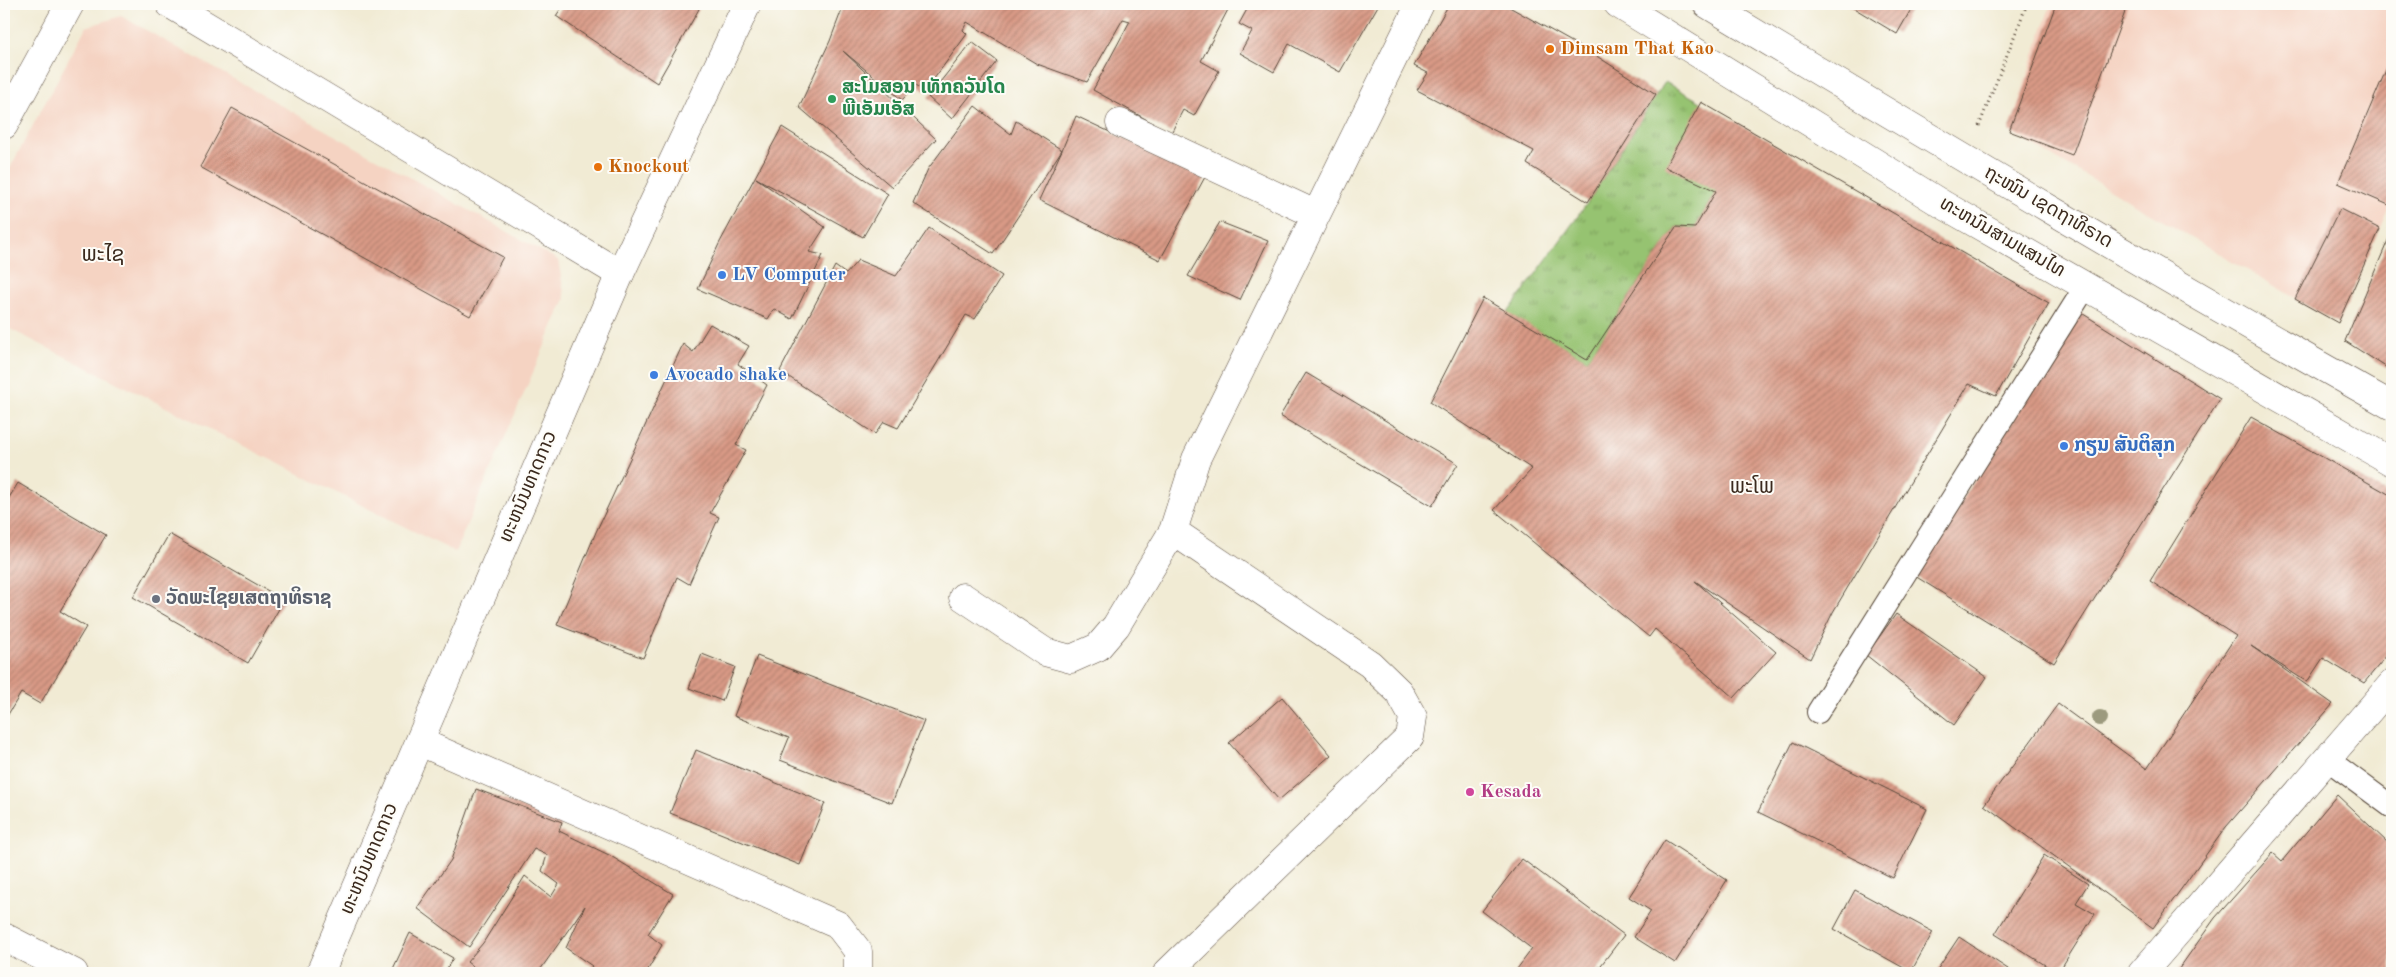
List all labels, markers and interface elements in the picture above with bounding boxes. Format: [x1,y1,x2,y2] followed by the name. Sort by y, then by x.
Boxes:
[1560,40,1714,59] place label: Dimsam That Kao
[1544,43,1556,55] marker: Dimsam That Kao
[842,76,1005,120] place label: ສະໂມສອນ ເທັກຄວັນໂດ ພີເອັມເອັສ
[826,93,838,105] marker: ສະໂມສອນ ເທັກຄວັນໂດ ພີເອັມເອັສ
[608,158,689,177] place label: Knockout
[1980,160,2118,252] street label: ຖະໜົນ ເຊດຖາທິຣາດ
[592,161,604,173] marker: Knockout
[1936,192,2069,282] street label: ທະຫນົນສາມແສນໄທ
[82,243,124,266] district label: ພະໄຊ
[732,266,846,285] place label: LV Computer
[716,269,728,281] marker: LV Computer
[664,366,787,385] place label: Avocado shake
[648,369,660,381] marker: Avocado shake
[495,428,561,545] street label: ທະຫນົນທາດກາວ
[2074,433,2175,457] place label: ກຽນ ສັນຕິສຸກ
[2058,440,2070,452] marker: ກຽນ ສັນຕິສຸກ
[1730,475,1774,498] district label: ພະໂພ
[166,586,332,609] place label: ວັດພະໄຊຍເສຕຖາທິຣາຊ
[150,593,162,605] marker: ວັດພະໄຊຍເສຕຖາທິຣາຊ
[1480,783,1542,802] place label: Kesada
[1464,786,1476,798] marker: Kesada
[336,800,402,917] street label: ທະຫນົນທາດກາວ

